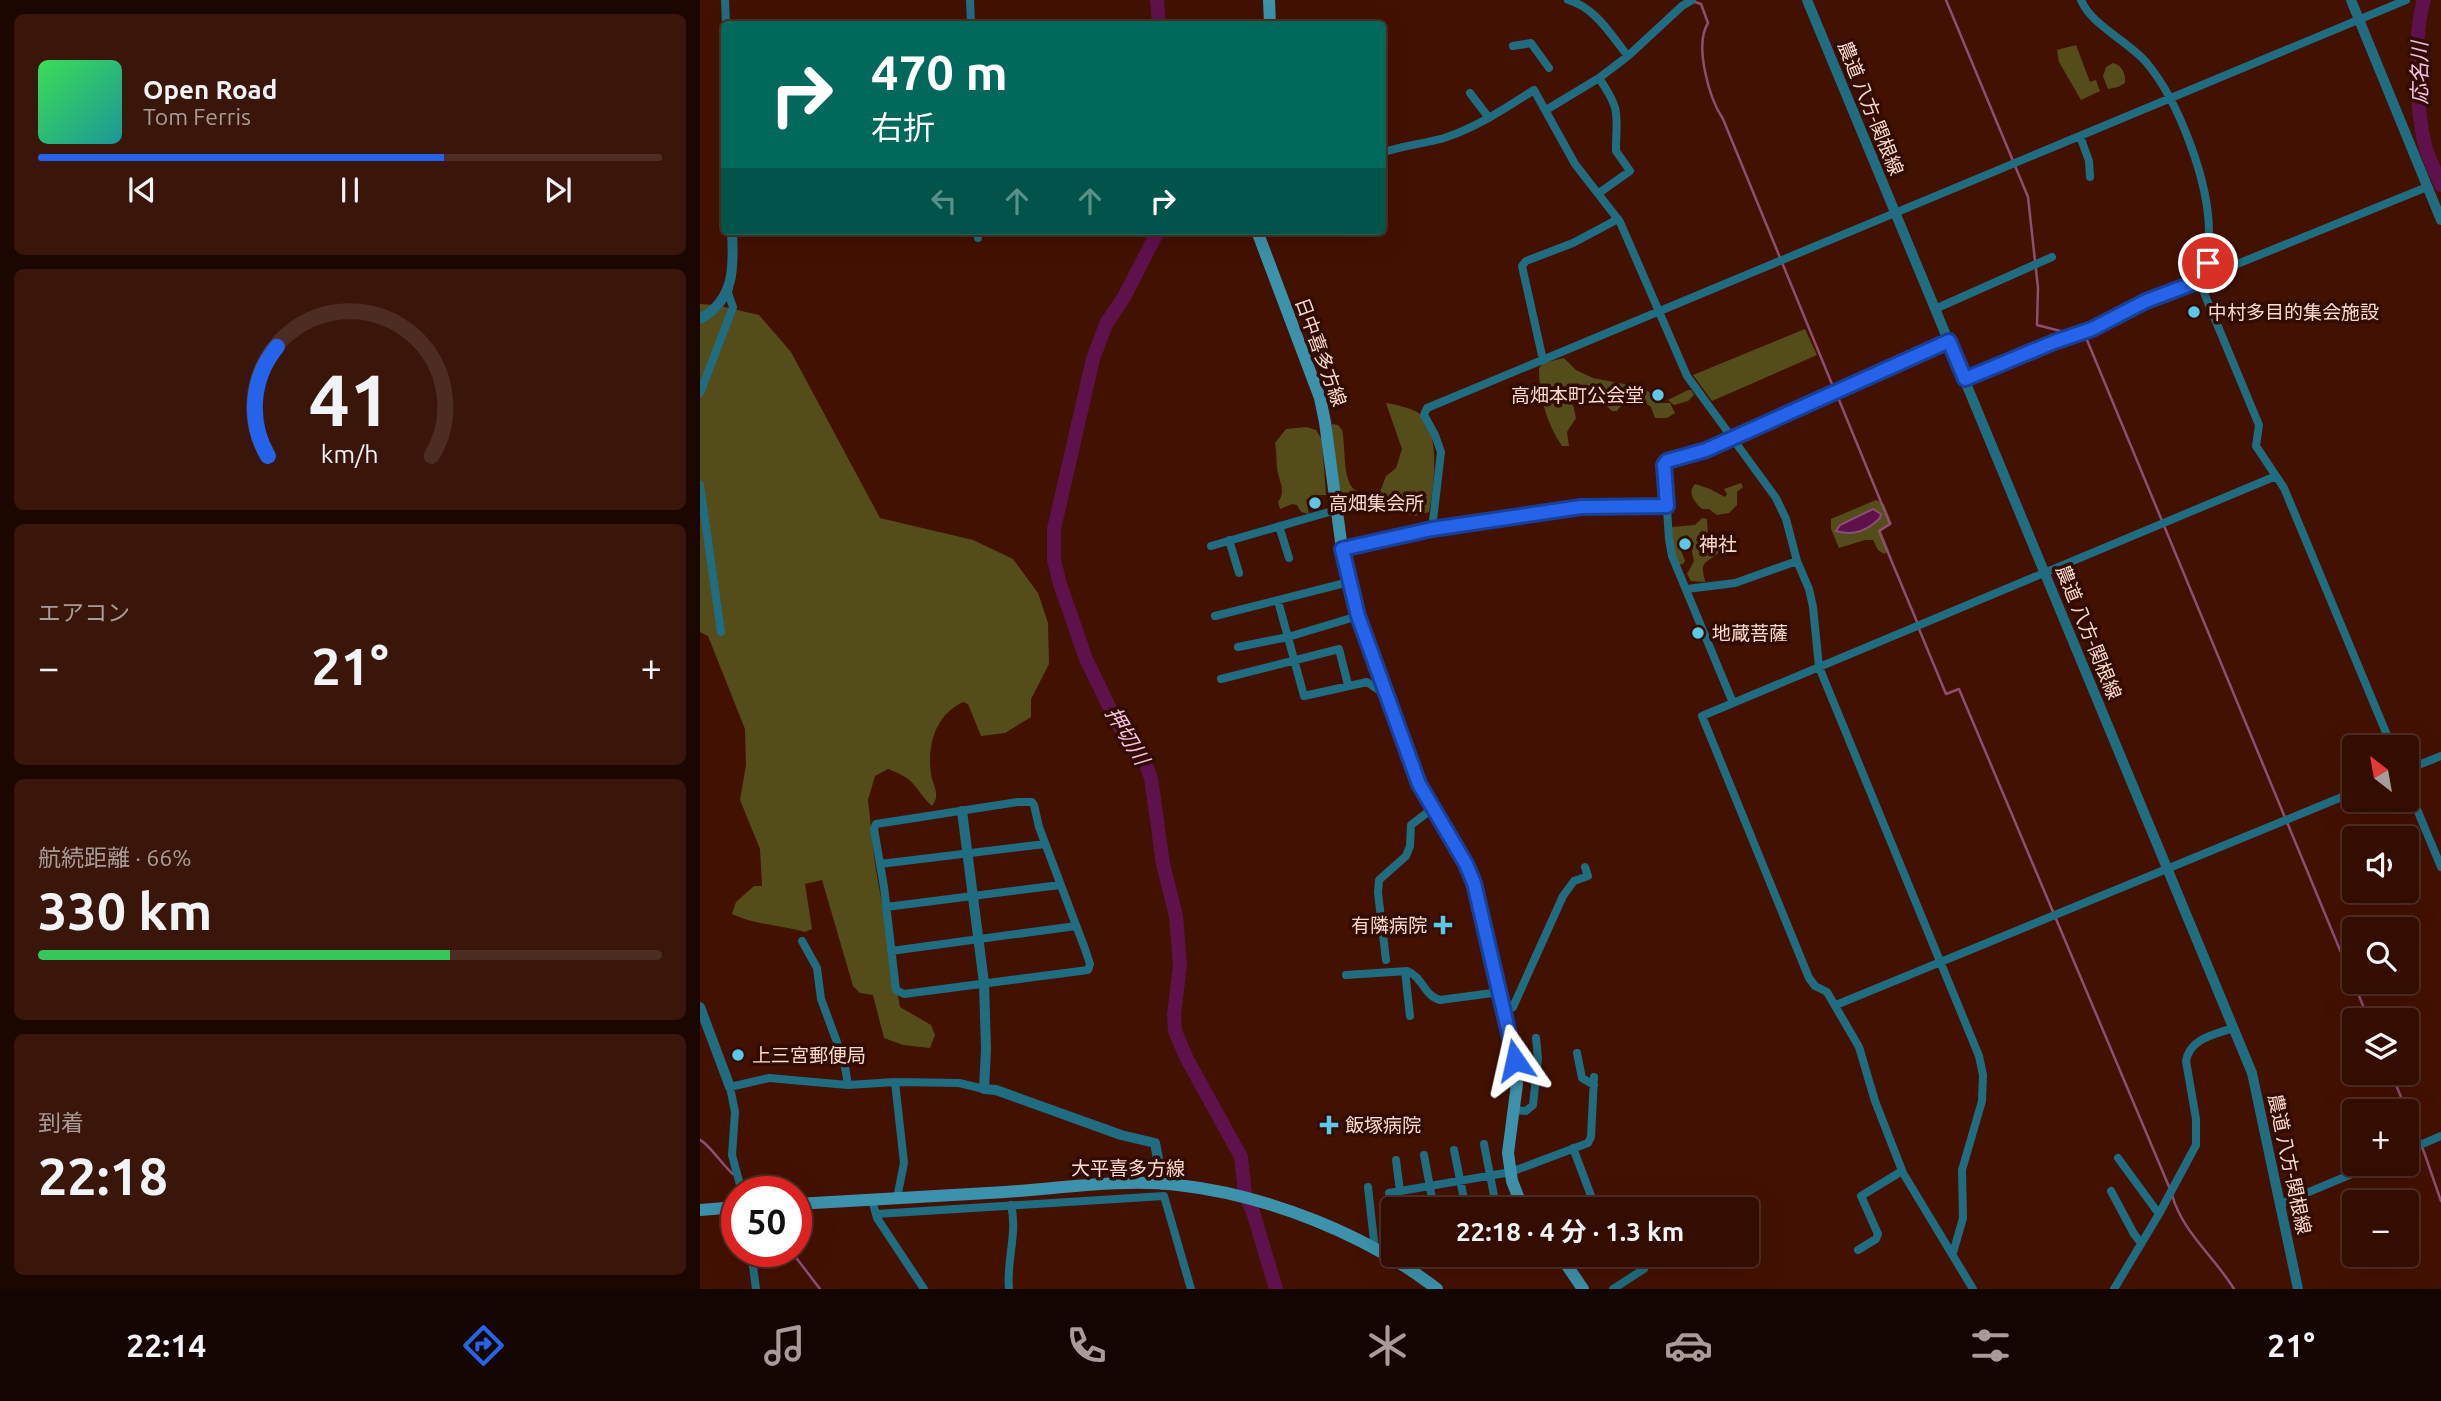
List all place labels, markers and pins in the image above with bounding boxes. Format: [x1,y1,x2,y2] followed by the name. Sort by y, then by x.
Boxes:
[2178,233,2238,293] pin
[2208,301,2379,323] place label: 中村多目的集会施設
[2186,304,2202,320] marker: 中村多目的集会施設
[1511,384,1644,406] place label: 高畑本町公会堂
[1650,387,1666,403] marker: 高畑本町公会堂
[1329,492,1424,514] place label: 高畑集会所
[1307,495,1323,511] marker: 高畑集会所
[1699,533,1737,555] place label: 神社
[1677,536,1693,552] marker: 神社
[1712,622,1788,644] place label: 地蔵菩薩
[1690,625,1706,641] marker: 地蔵菩薩
[1351,914,1427,936] place label: 有隣病院
[1433,915,1453,935] marker: 有隣病院
[752,1044,866,1066] place label: 上三宮郵便局
[730,1047,746,1063] marker: 上三宮郵便局
[1345,1114,1421,1136] place label: 飯塚病院
[1319,1115,1339,1135] marker: 飯塚病院

